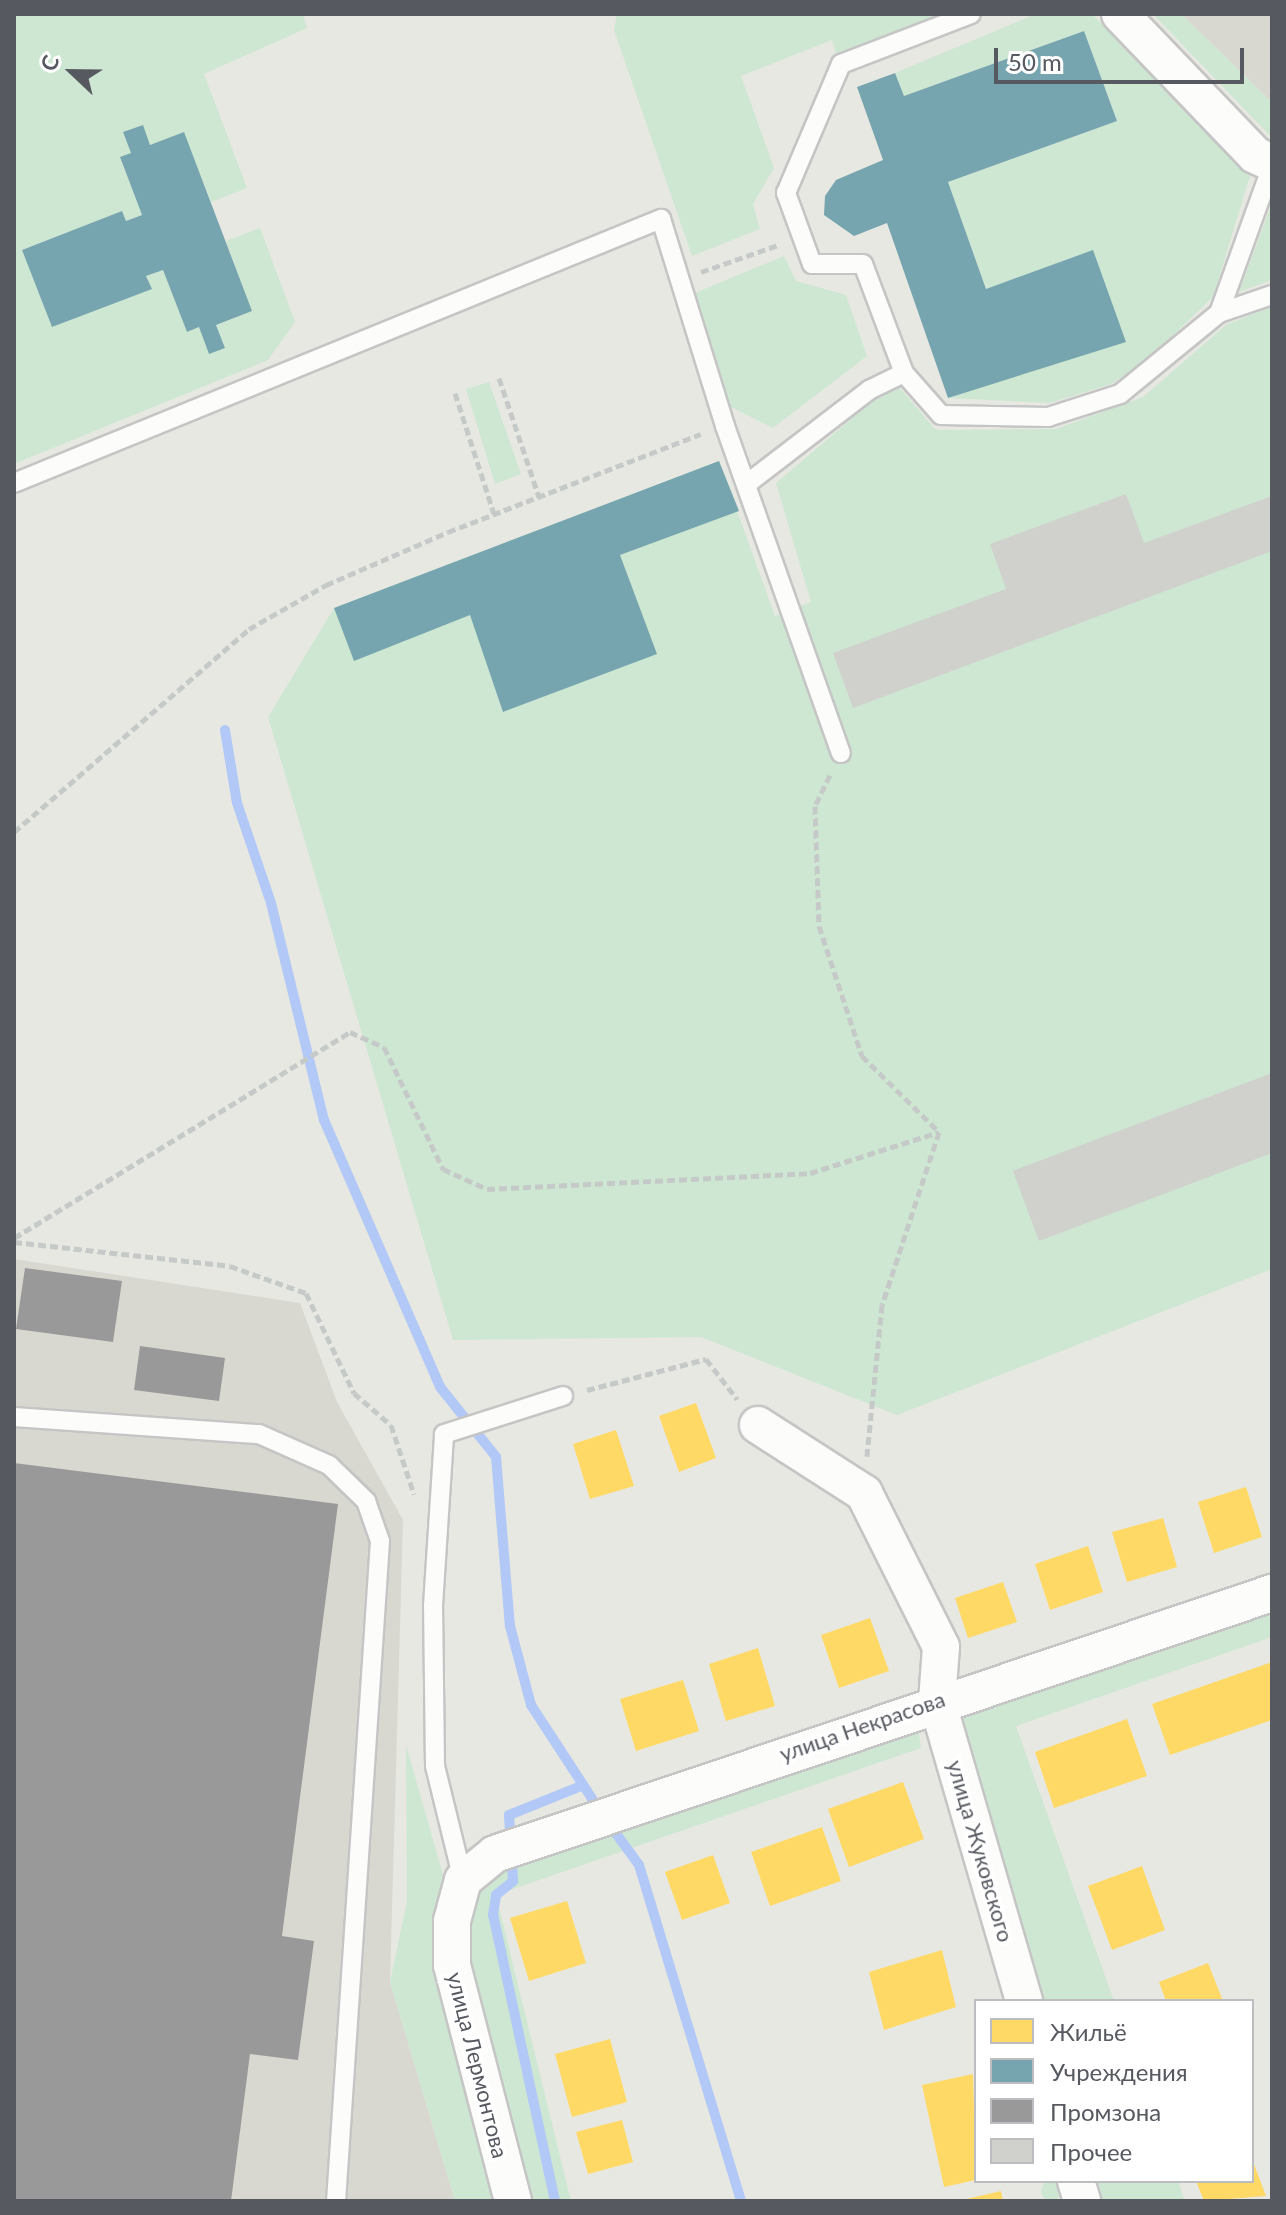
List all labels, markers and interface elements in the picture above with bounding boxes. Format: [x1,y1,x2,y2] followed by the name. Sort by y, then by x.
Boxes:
[32,32,112,112] north arrow
[998,32,1248,82] scale bar
[1008,47,1062,76] text: 50 m
[34,51,65,75] text: С
[776,1685,948,1767] street label: улица Некрасова
[942,1757,1020,1945] street label: улица Жуковского
[442,1969,514,2161] street label: улица Лермонтова
[974,1999,1254,2183] legend
[1050,2017,1127,2046] text: Жильё
[1050,2057,1188,2086] text: Учреждения
[1050,2097,1161,2126] text: Промзона
[1050,2137,1132,2166] text: Прочее

